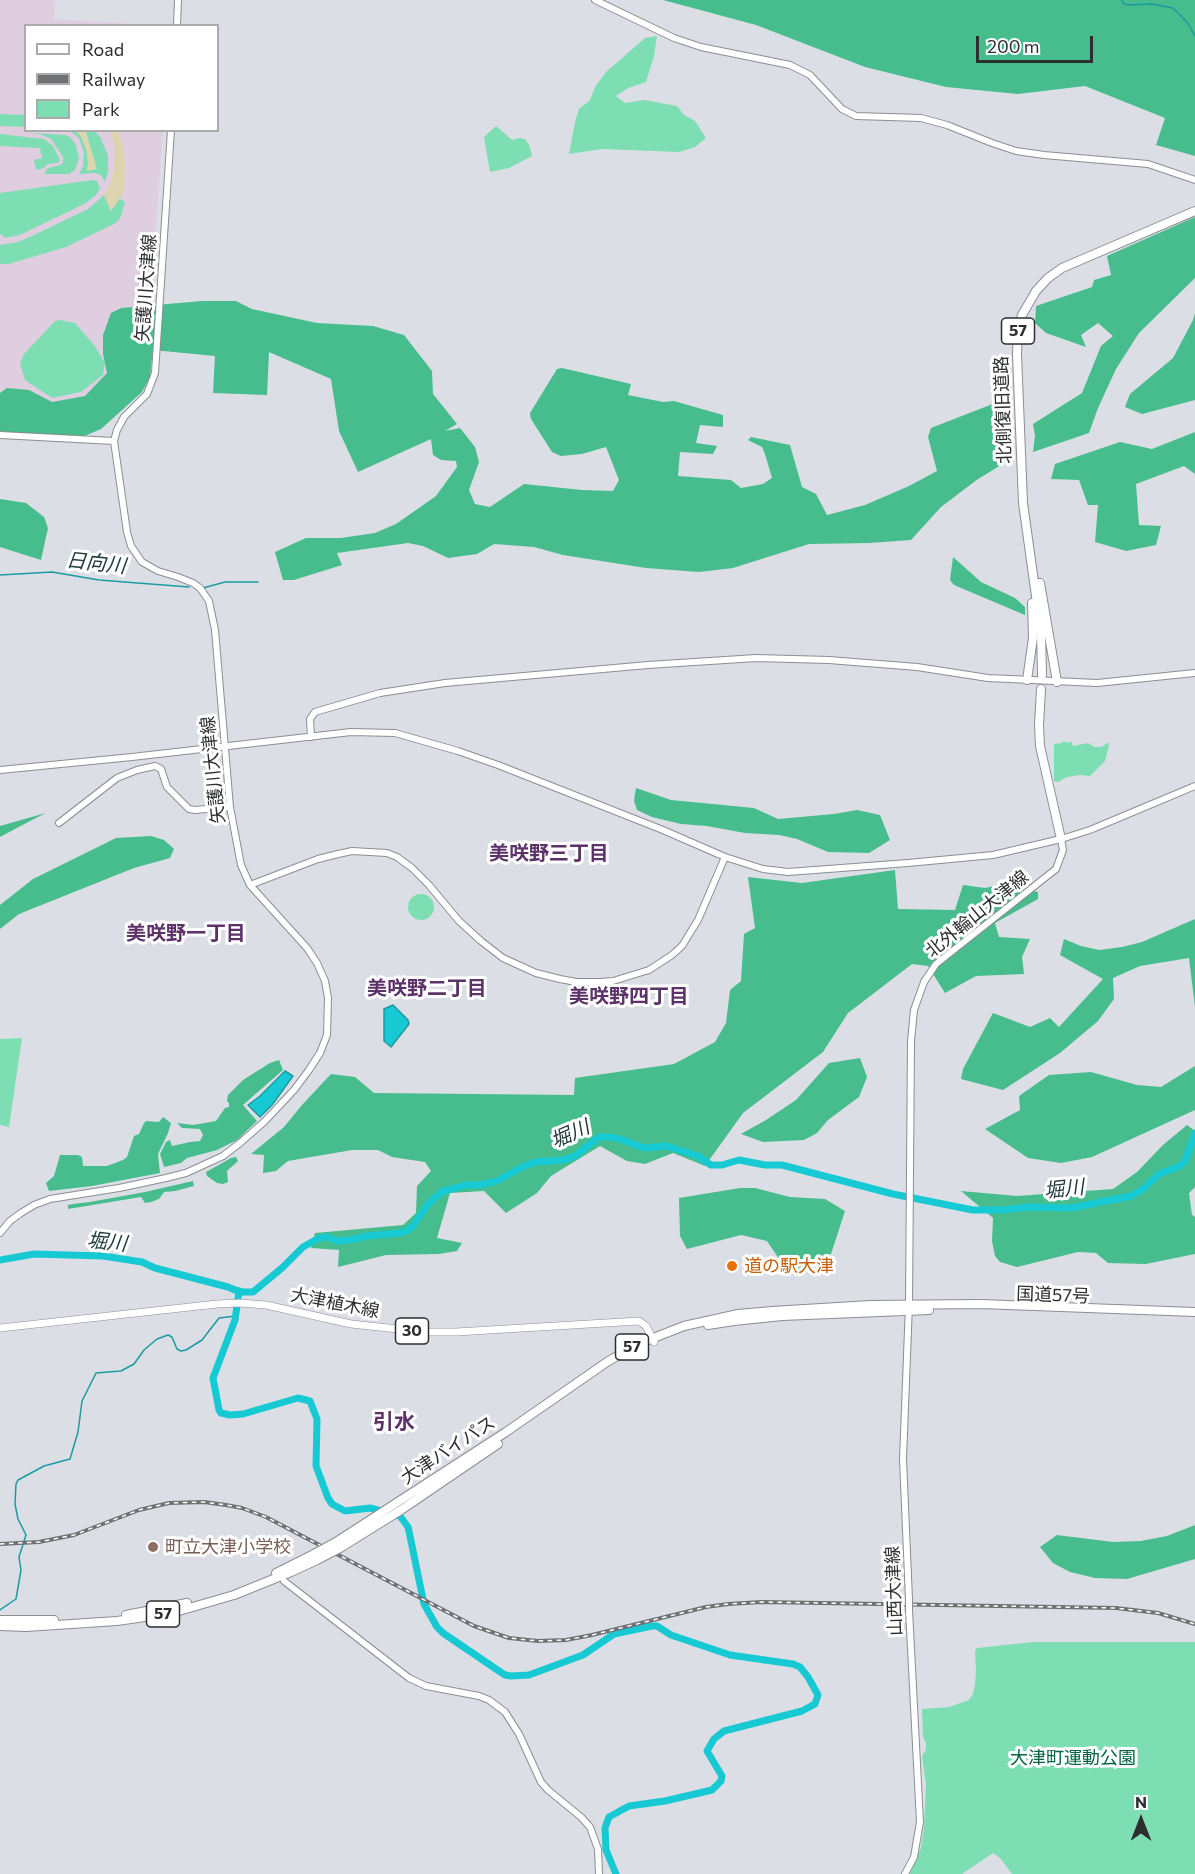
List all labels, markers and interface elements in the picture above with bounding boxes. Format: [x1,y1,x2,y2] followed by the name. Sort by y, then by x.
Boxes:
[24,24,219,132] legend
[979,24,1096,62] scale bar
[987,35,1040,57] text: 200 m
[82,38,124,60] text: Road
[82,68,145,90] text: Railway
[82,98,120,120] text: Park
[131,233,161,343] street label: 矢護川大津線
[1002,318,1034,344] road number: 57
[990,356,1016,464] street label: 北側復旧道路
[65,548,127,578] water label: 日向川
[197,715,229,825] street label: 矢護川大津線
[489,841,609,865] district label: 美咲野三丁目
[921,866,1033,962] street label: 北外輪山大津線
[126,921,246,945] district label: 美咲野一丁目
[367,976,487,1000] district label: 美咲野二丁目
[569,984,689,1008] district label: 美咲野四丁目
[547,1115,593,1153] water label: 堀川
[1043,1175,1085,1203] water label: 堀川
[86,1228,128,1256] water label: 堀川
[744,1255,834,1277] place label: 道の駅大津
[725,1259,739,1273] marker: 道の駅大津
[1016,1283,1090,1307] street label: 国道57号
[289,1284,381,1322] street label: 大津植木線
[396,1318,428,1344] road number: 30
[616,1334,648,1360] road number: 57
[373,1409,415,1435] district label: 引水
[397,1412,499,1488] street label: 大津バイパス
[165,1536,291,1558] place label: 町立大津小学校
[146,1540,160,1554] marker: 町立大津小学校
[882,1546,906,1636] street label: 山西大津線
[146,1601,180,1627] road number: 57
[1010,1747,1136,1769] park label: 大津町運動公園
[1111,1790,1171,1850] north arrow
[1135,1792,1147,1811] text: N

